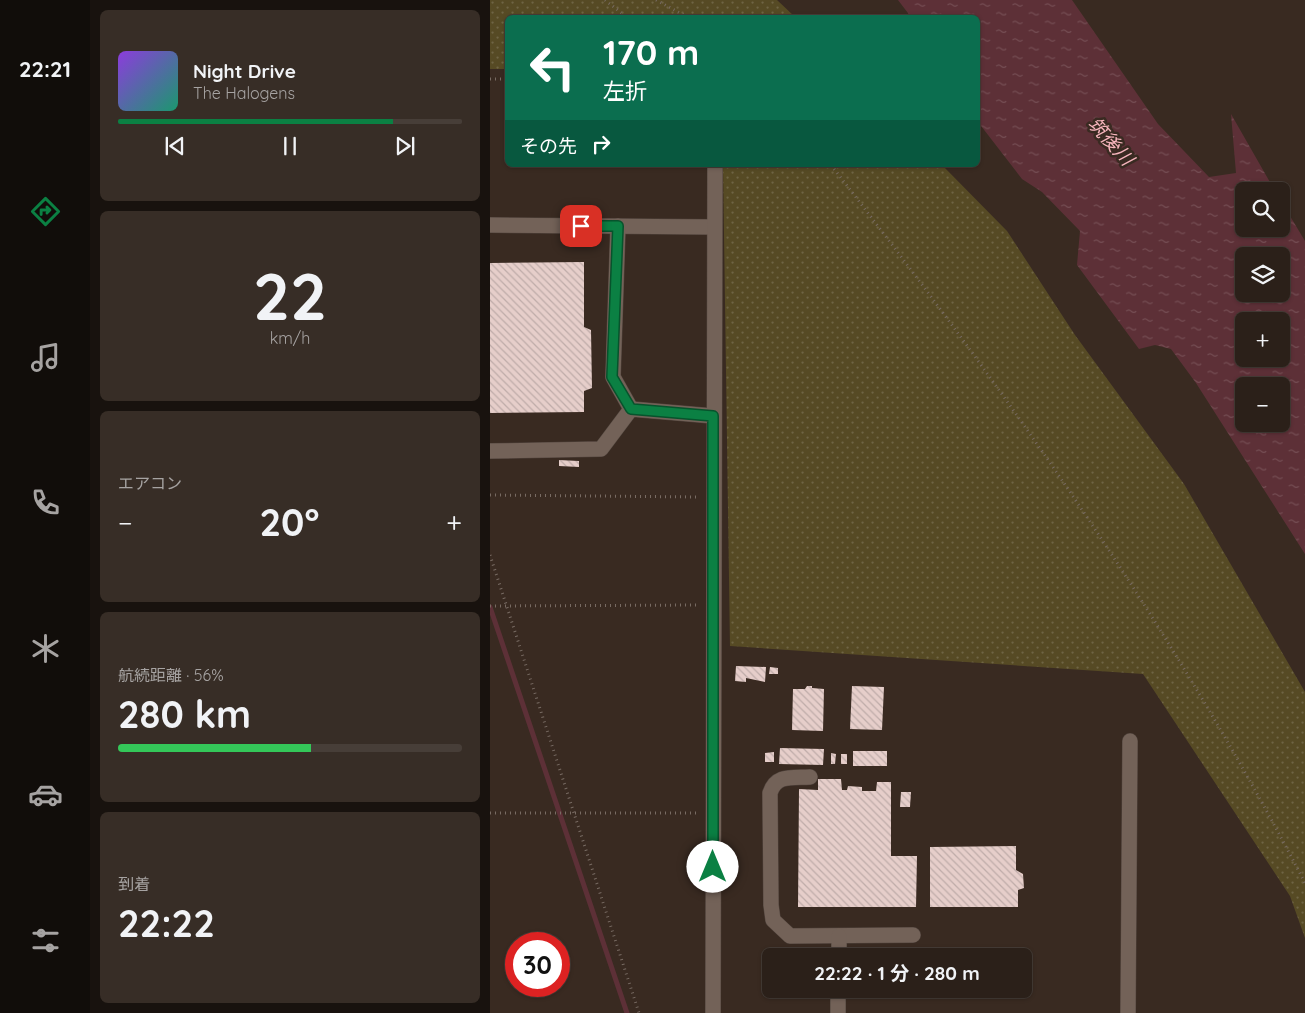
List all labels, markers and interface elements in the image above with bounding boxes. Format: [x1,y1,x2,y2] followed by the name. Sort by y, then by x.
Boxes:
[603,30,699,74] text: 170 m
[520,35,585,100] icon: left
[19,55,71,83] text: 22:21
[193,59,296,83] text: Night Drive
[603,77,647,105] text: 左折
[193,83,295,103] text: The Halogens
[1083,112,1140,172] water label: 筑後川
[587,130,615,158] icon: right
[161,132,189,160] icon: previous
[276,132,304,160] icon: pause
[391,132,419,160] icon: next
[520,134,577,158] text: その先
[1235,182,1290,432] map controls
[1235,182,1290,237] button: search
[28,194,63,229] icon: directions
[560,205,602,247] pin
[567,212,595,240] icon: arrive
[1235,247,1290,302] button: layers
[253,255,327,336] text: 22
[1235,312,1290,367] button: +
[270,328,310,348] text: km/h
[28,340,63,375] icon: music
[1235,377,1290,432] button: −
[118,473,182,493] text: エアコン
[28,485,63,520] icon: phone
[259,498,319,546] text: 20°
[118,505,133,540] text: −
[446,505,462,540] text: +
[28,631,63,666] icon: climate
[118,665,224,685] text: 航続距離 · 56%
[118,690,251,738] text: 280 km
[28,777,63,812] icon: car
[686,840,738,892] position arrow
[118,874,150,894] text: 到着
[118,899,215,947] text: 22:22
[28,923,63,958] icon: filters
[505,932,570,997] speed limit sign: 30
[814,961,980,985] text: 22:22 · 1 分 · 280 m

